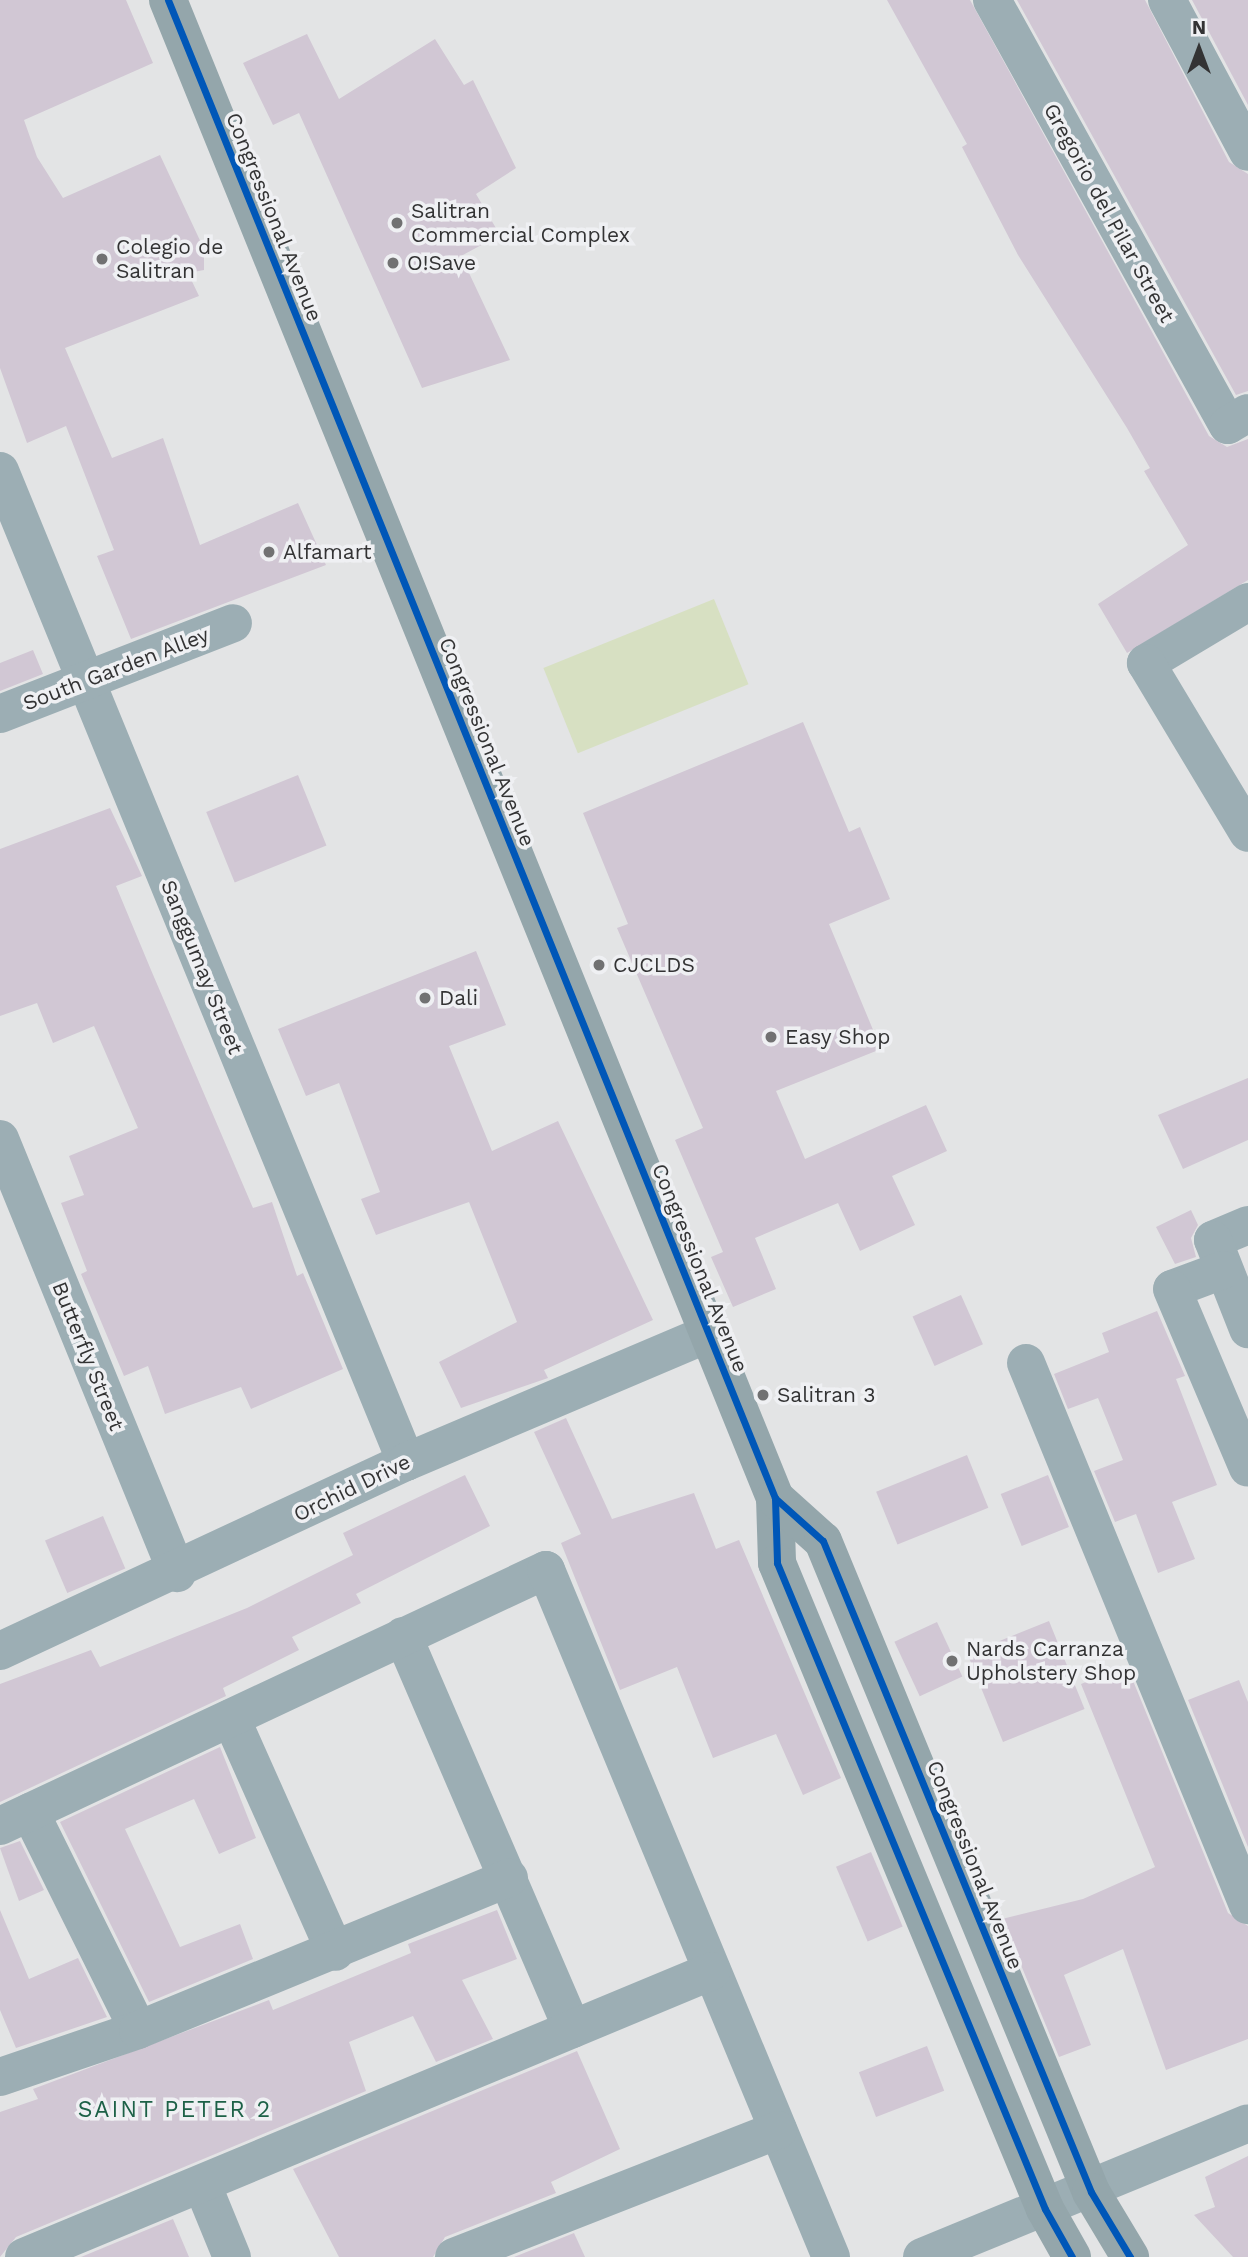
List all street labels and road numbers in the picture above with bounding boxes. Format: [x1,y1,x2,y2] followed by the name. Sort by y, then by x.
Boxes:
[1038,99,1180,327] street label: Gregorio del Pilar Street
[220,108,328,326] street label: Congressional Avenue
[19,622,213,716] street label: South Garden Alley
[433,633,541,851] street label: Congressional Avenue
[155,876,249,1058] street label: Sanggumay Street
[646,1159,754,1377] street label: Congressional Avenue
[47,1278,129,1434] street label: Butterfly Street
[290,1449,414,1527] street label: Orchid Drive
[921,1756,1029,1974] street label: Congressional Avenue

